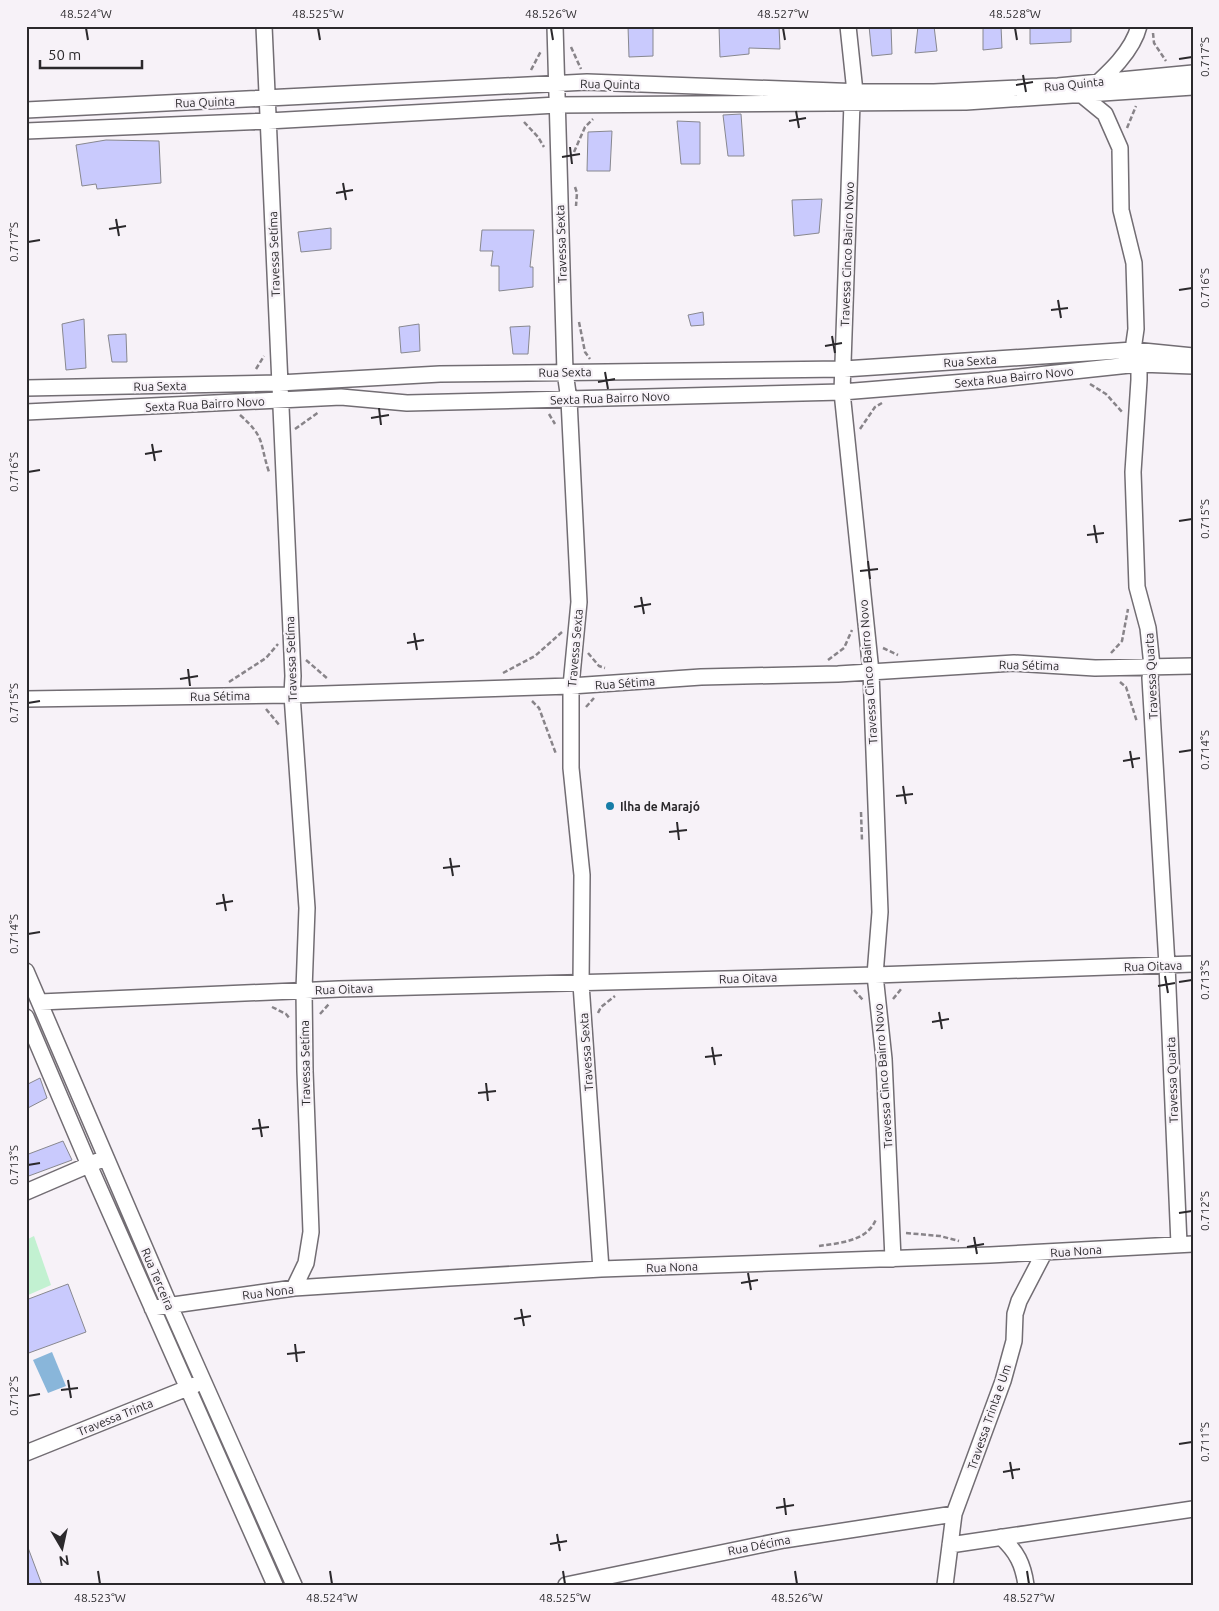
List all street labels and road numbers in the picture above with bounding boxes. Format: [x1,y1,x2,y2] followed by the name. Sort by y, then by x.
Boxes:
[1043,74,1105,94] street label: Rua Quinta
[580,77,640,91] street label: Rua Quinta
[175,94,235,110] street label: Rua Quinta
[838,181,856,327] street label: Travessa Cinco Bairro Novo
[553,205,569,283] street label: Travessa Sexta
[266,211,282,297] street label: Travessa Setíma
[943,353,997,369] street label: Rua Sexta
[954,364,1074,390] street label: Sexta Rua Bairro Novo
[538,365,592,379] street label: Rua Sexta
[133,379,187,393] street label: Rua Sexta
[550,389,670,407] street label: Sexta Rua Bairro Novo
[145,394,265,414] street label: Sexta Rua Bairro Novo
[856,599,880,745] street label: Travessa Cinco Bairro Novo
[565,608,585,688] street label: Travessa Sexta
[283,616,299,702] street label: Travessa Setíma
[1142,632,1160,720] street label: Travessa Quarta
[999,658,1059,672] street label: Rua Sétima
[594,674,656,692] street label: Rua Sétima
[190,689,250,703] street label: Rua Sétima
[1124,958,1182,974] street label: Rua Oitava
[719,970,777,986] street label: Rua Oitava
[315,981,373,997] street label: Rua Oitava
[871,1003,895,1149] street label: Travessa Cinco Bairro Novo
[577,1012,595,1092] street label: Travessa Sexta
[298,1020,312,1106] street label: Travessa Setíma
[1164,1037,1180,1123] street label: Travessa Quarta
[1050,1243,1102,1259] street label: Rua Nona
[139,1246,177,1312] street label: Rua Terceira
[646,1260,698,1274] street label: Rua Nona
[241,1282,295,1302] street label: Rua Nona
[965,1362,1013,1472] street label: Travessa Trinta e Um
[75,1396,155,1438] street label: Travessa Trinta
[727,1533,791,1557] street label: Rua Décima

